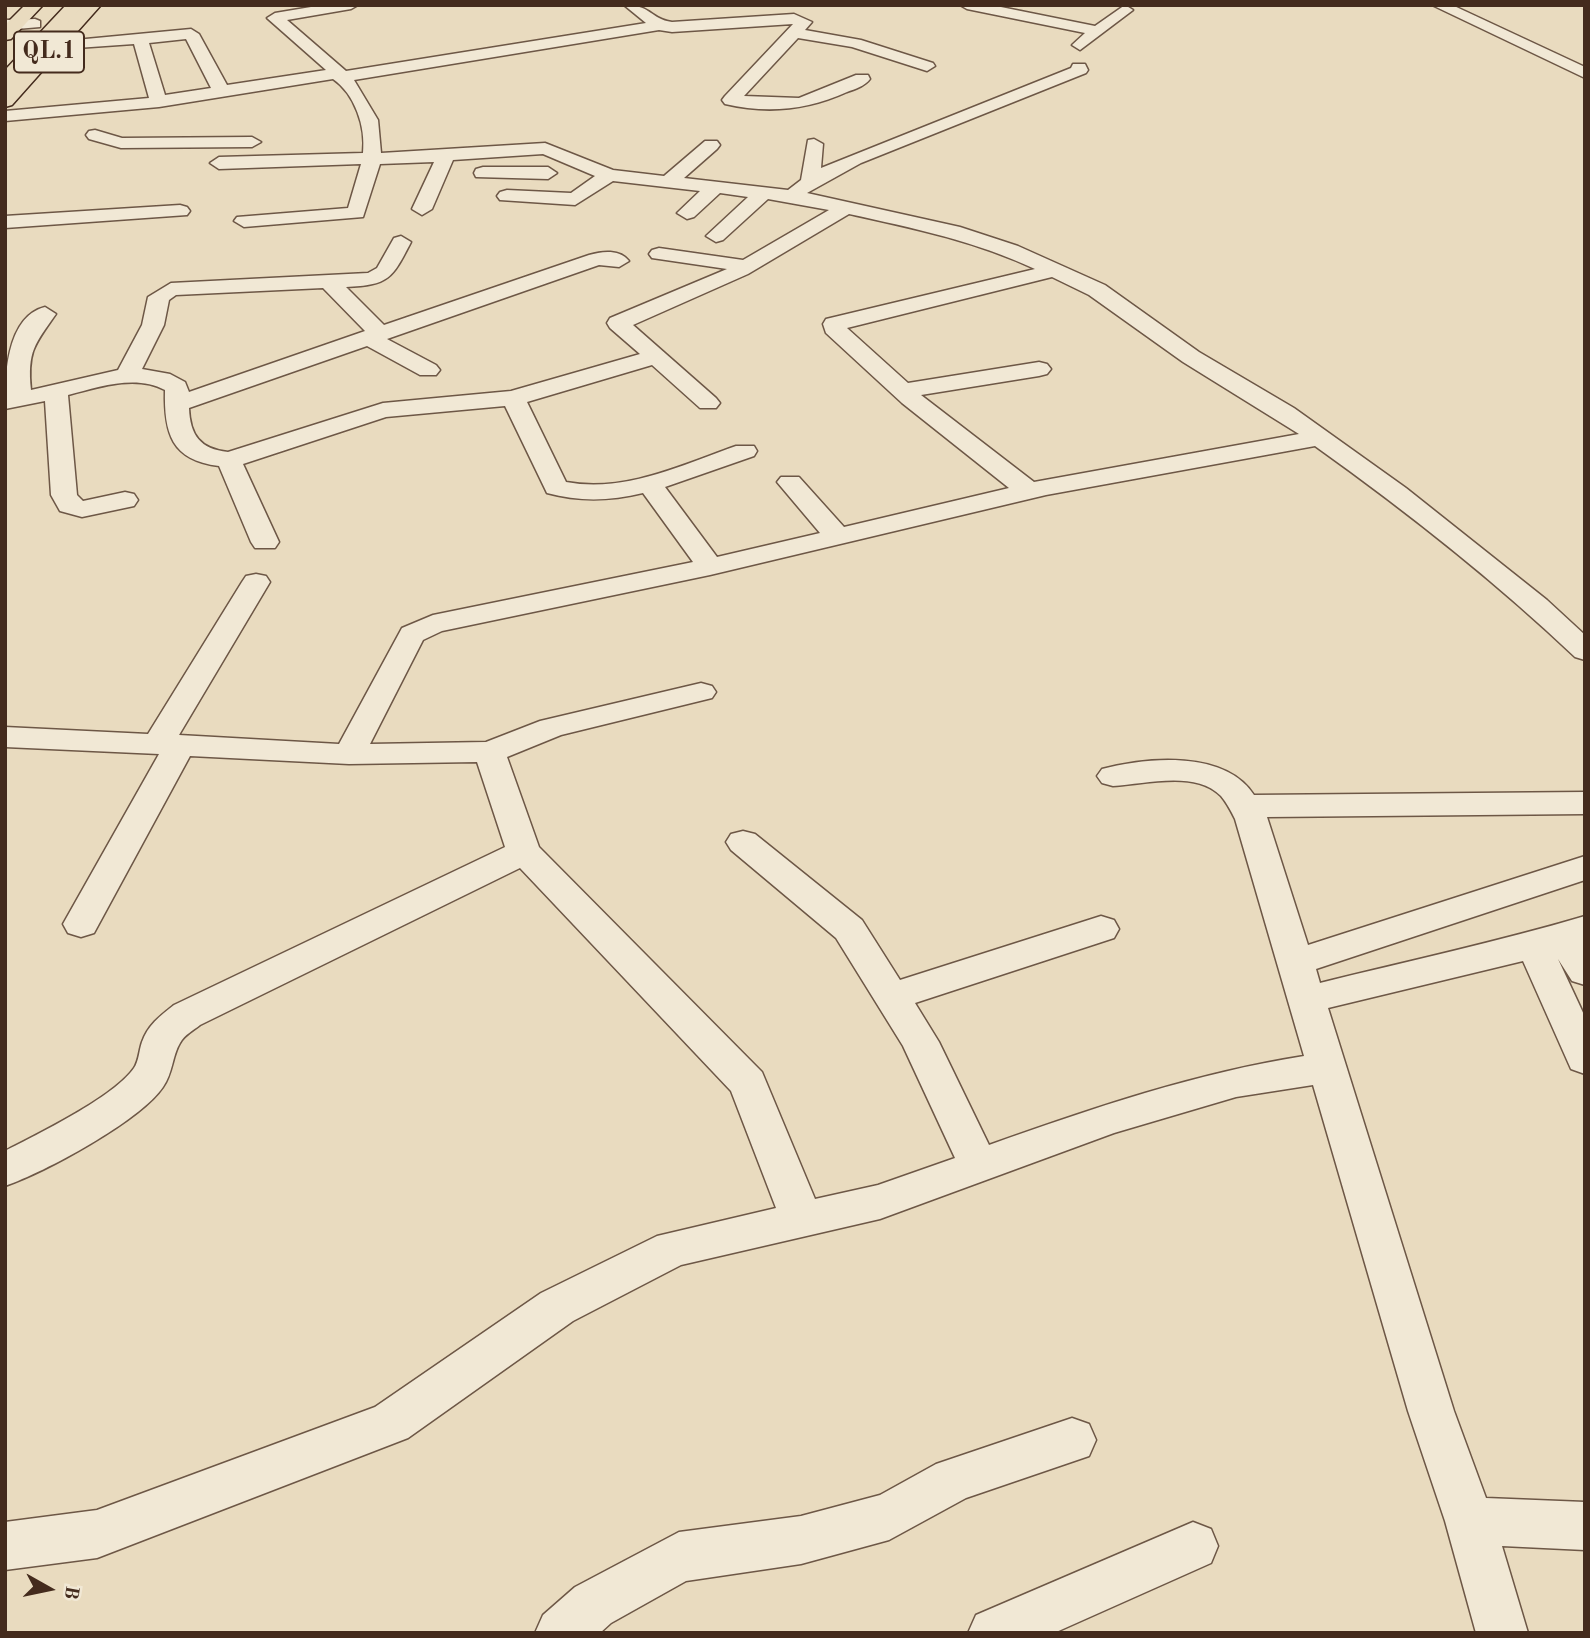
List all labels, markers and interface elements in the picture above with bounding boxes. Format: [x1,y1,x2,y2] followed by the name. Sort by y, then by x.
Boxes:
[14,32,84,72] road number: QL.1
[14,1554,84,1624] north arrow
[60,1584,81,1601] text: B

